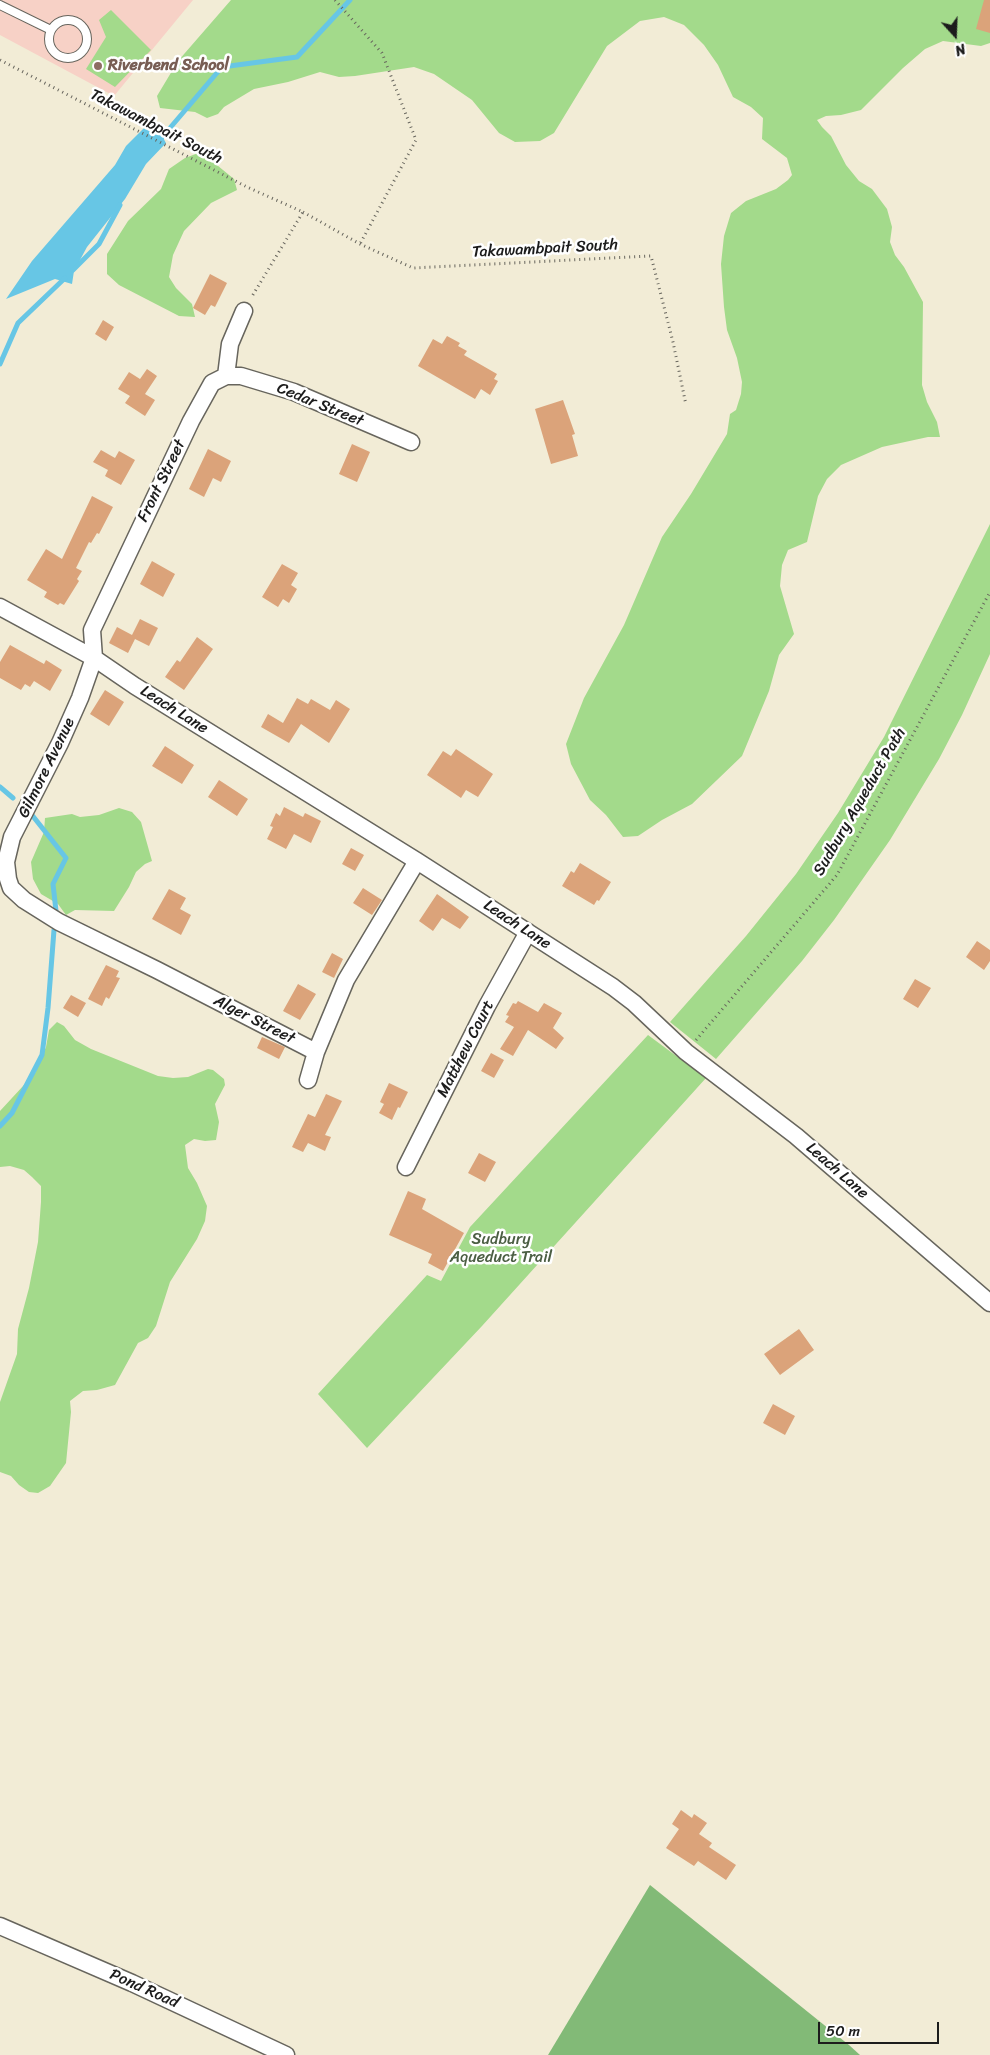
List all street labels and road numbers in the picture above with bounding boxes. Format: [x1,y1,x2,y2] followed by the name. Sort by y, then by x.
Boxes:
[87,85,225,169] street label: Takawambpait South
[472,236,618,262] street label: Takawambpait South
[274,379,366,431] street label: Cedar Street
[134,437,190,525] street label: Front Street
[136,682,212,738] street label: Leach Lane
[15,715,79,821] street label: Gilmore Avenue
[810,725,910,879] street label: Sudbury Aqueduct Path
[480,896,554,954] street label: Leach Lane
[210,991,298,1049] street label: Alger Street
[433,997,499,1101] street label: Matthew Court
[802,1139,872,1203] street label: Leach Lane
[107,1965,181,2013] street label: Pond Road

